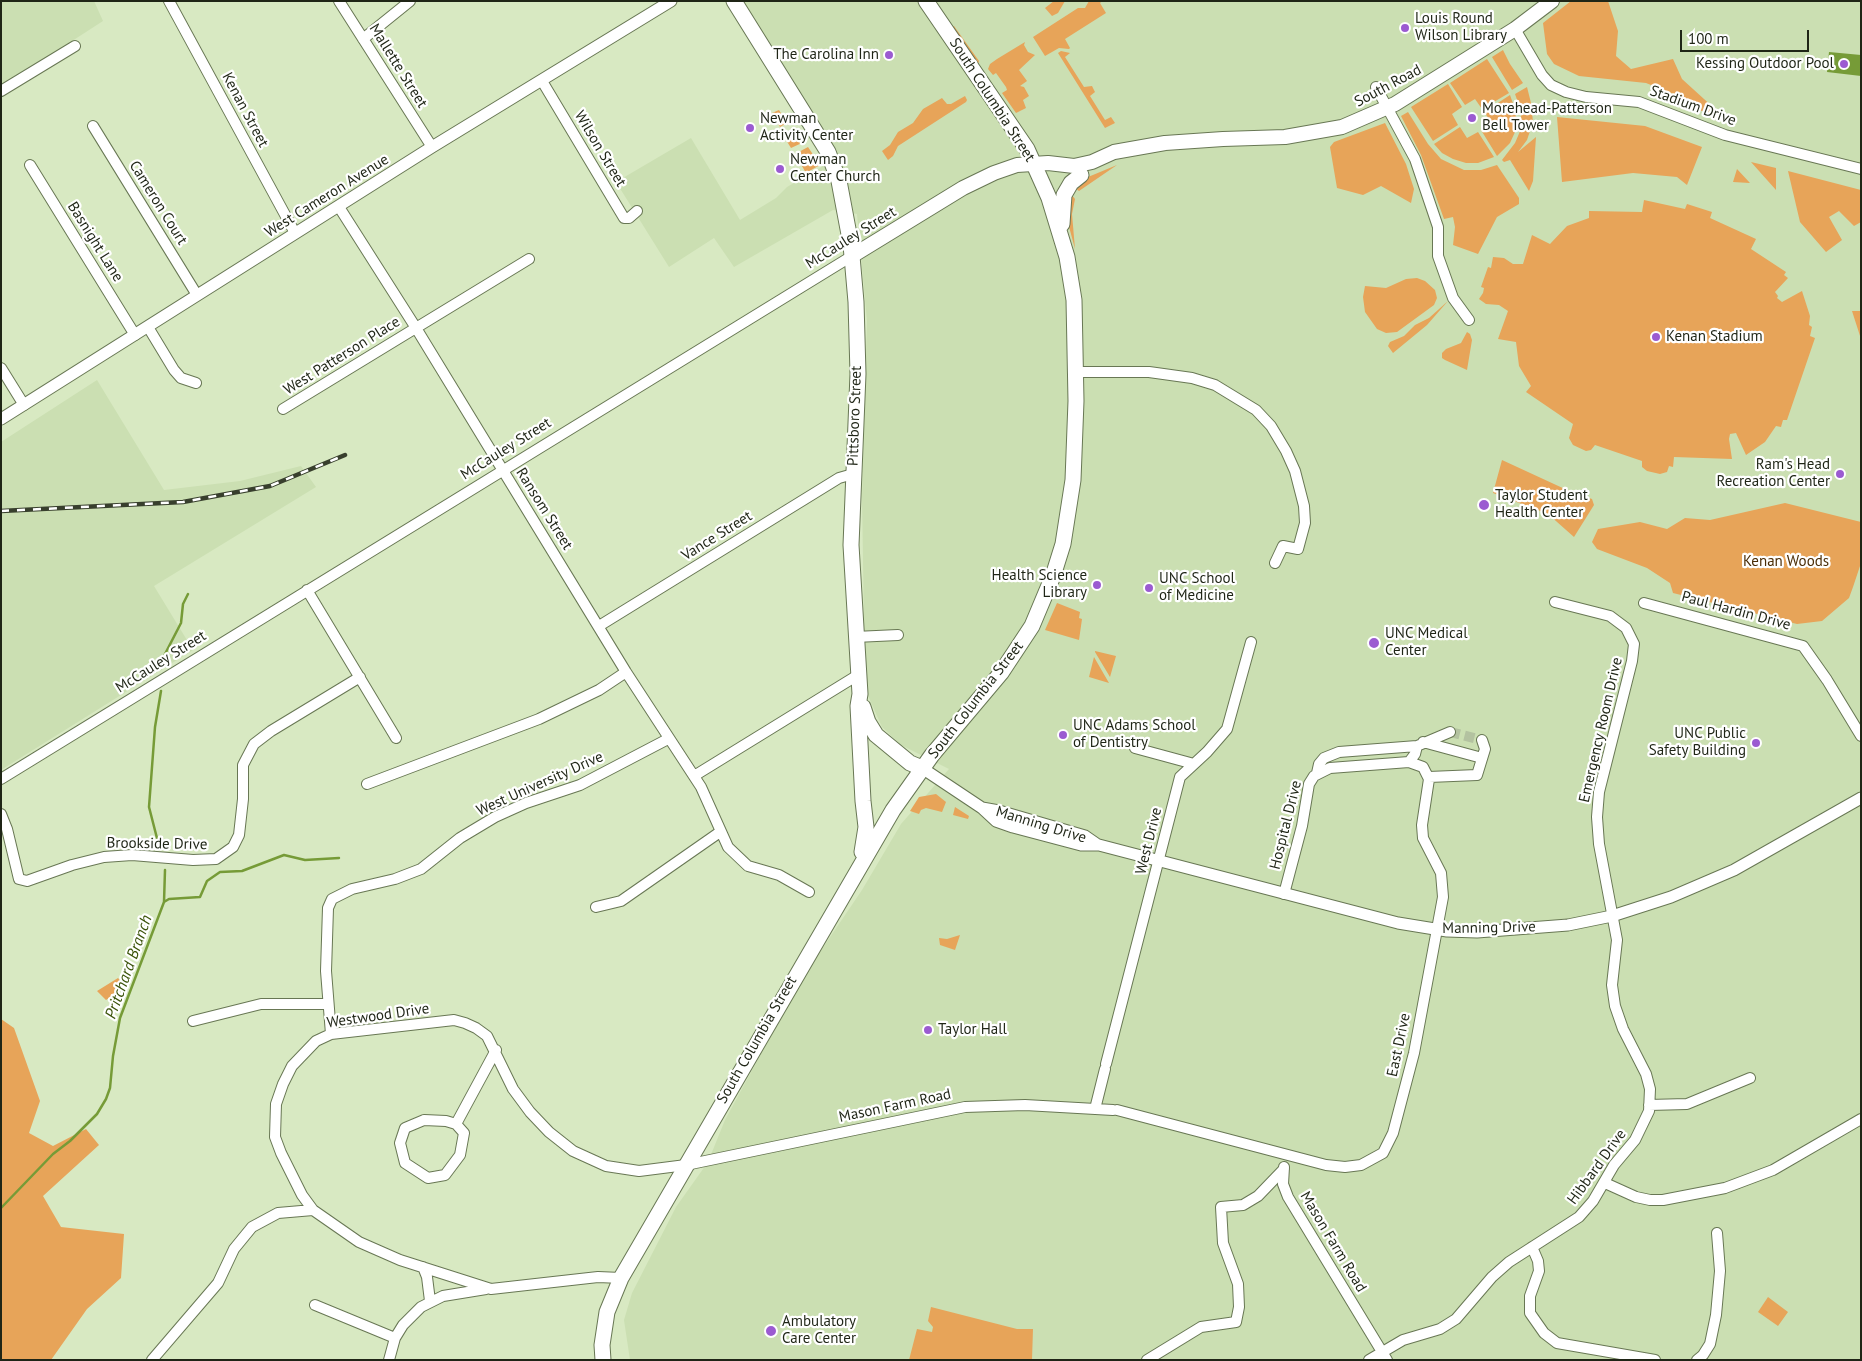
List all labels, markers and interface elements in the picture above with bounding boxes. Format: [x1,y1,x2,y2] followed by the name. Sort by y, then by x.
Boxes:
[1415,10,1507,45] place label: Louis Round Wilson Library
[1682,20,1811,52] scale bar
[365,21,431,111] street label: Mallette Street
[1399,22,1411,34] marker: Louis Round Wilson Library
[1688,29,1729,48] text: 100 m
[945,35,1039,165] street label: South Columbia Street
[773,46,879,64] place label: The Carolina Inn
[883,49,895,61] marker: The Carolina Inn
[1696,55,1834,73] place label: Kessing Outdoor Pool
[1838,58,1850,70] marker: Kessing Outdoor Pool
[1351,61,1425,111] street label: South Road
[218,69,272,151] street label: Kenan Street
[1647,82,1739,130] street label: Stadium Drive
[1482,100,1612,135] place label: Morehead-Patterson Bell Tower
[570,108,630,190] street label: Wilson Street
[760,110,853,145] place label: Newman Activity Center
[1466,112,1478,124] marker: Morehead-Patterson Bell Tower
[744,122,756,134] marker: Newman Activity Center
[262,151,392,241] street label: West Cameron Avenue
[790,151,880,186] place label: Newman Center Church
[125,158,191,248] street label: Cameron Court
[774,163,786,175] marker: Newman Center Church
[63,199,127,285] street label: Basnight Lane
[802,203,900,273] street label: McCauley Street
[281,313,403,399] street label: West Patterson Place
[1666,328,1763,346] place label: Kenan Stadium
[1650,331,1662,343] marker: Kenan Stadium
[844,365,866,467] street label: Pittsboro Street
[457,414,555,484] street label: McCauley Street
[1717,456,1830,491] place label: Ram's Head Recreation Center
[512,465,576,553] street label: Ransom Street
[1834,468,1846,480] marker: Ram's Head Recreation Center
[1495,487,1588,522] place label: Taylor Student Health Center
[1477,498,1491,512] marker: Taylor Student Health Center
[678,507,756,565] street label: Vance Street
[1743,553,1829,571] park label: Kenan Woods
[992,567,1087,602] place label: Health Science Library
[1159,570,1235,605] place label: UNC School of Medicine
[1091,579,1103,591] marker: Health Science Library
[1143,582,1155,594] marker: UNC School of Medicine
[1679,588,1793,634] street label: Paul Hardin Drive
[1385,625,1468,660] place label: UNC Medical Center
[112,627,210,697] street label: McCauley Street
[1367,636,1381,650] marker: UNC Medical Center
[925,638,1027,762] street label: South Columbia Street
[1576,656,1626,804] street label: Emergency Room Drive
[1073,717,1196,752] place label: UNC Adams School of Dentistry
[1649,725,1746,760] place label: UNC Public Safety Building
[1057,729,1069,741] marker: UNC Adams School of Dentistry
[1750,737,1762,749] marker: UNC Public Safety Building
[474,748,606,820] street label: West University Drive
[1266,779,1306,871] street label: Hospital Drive
[994,803,1088,847] street label: Manning Drive
[1132,806,1166,876] street label: West Drive
[106,834,208,854] street label: Brookside Drive
[101,913,157,1021] water label: Pritchard Branch
[1442,918,1536,938] street label: Manning Drive
[713,973,801,1107] street label: South Columbia Street
[326,1000,430,1032] street label: Westwood Drive
[1383,1012,1415,1078] street label: East Drive
[938,1021,1007,1039] place label: Taylor Hall
[922,1024,934,1036] marker: Taylor Hall
[837,1085,953,1127] street label: Mason Farm Road
[1564,1126,1630,1208] street label: Hibbard Drive
[1296,1188,1370,1296] street label: Mason Farm Road
[782,1313,856,1348] place label: Ambulatory Care Center
[764,1324,778,1338] marker: Ambulatory Care Center

